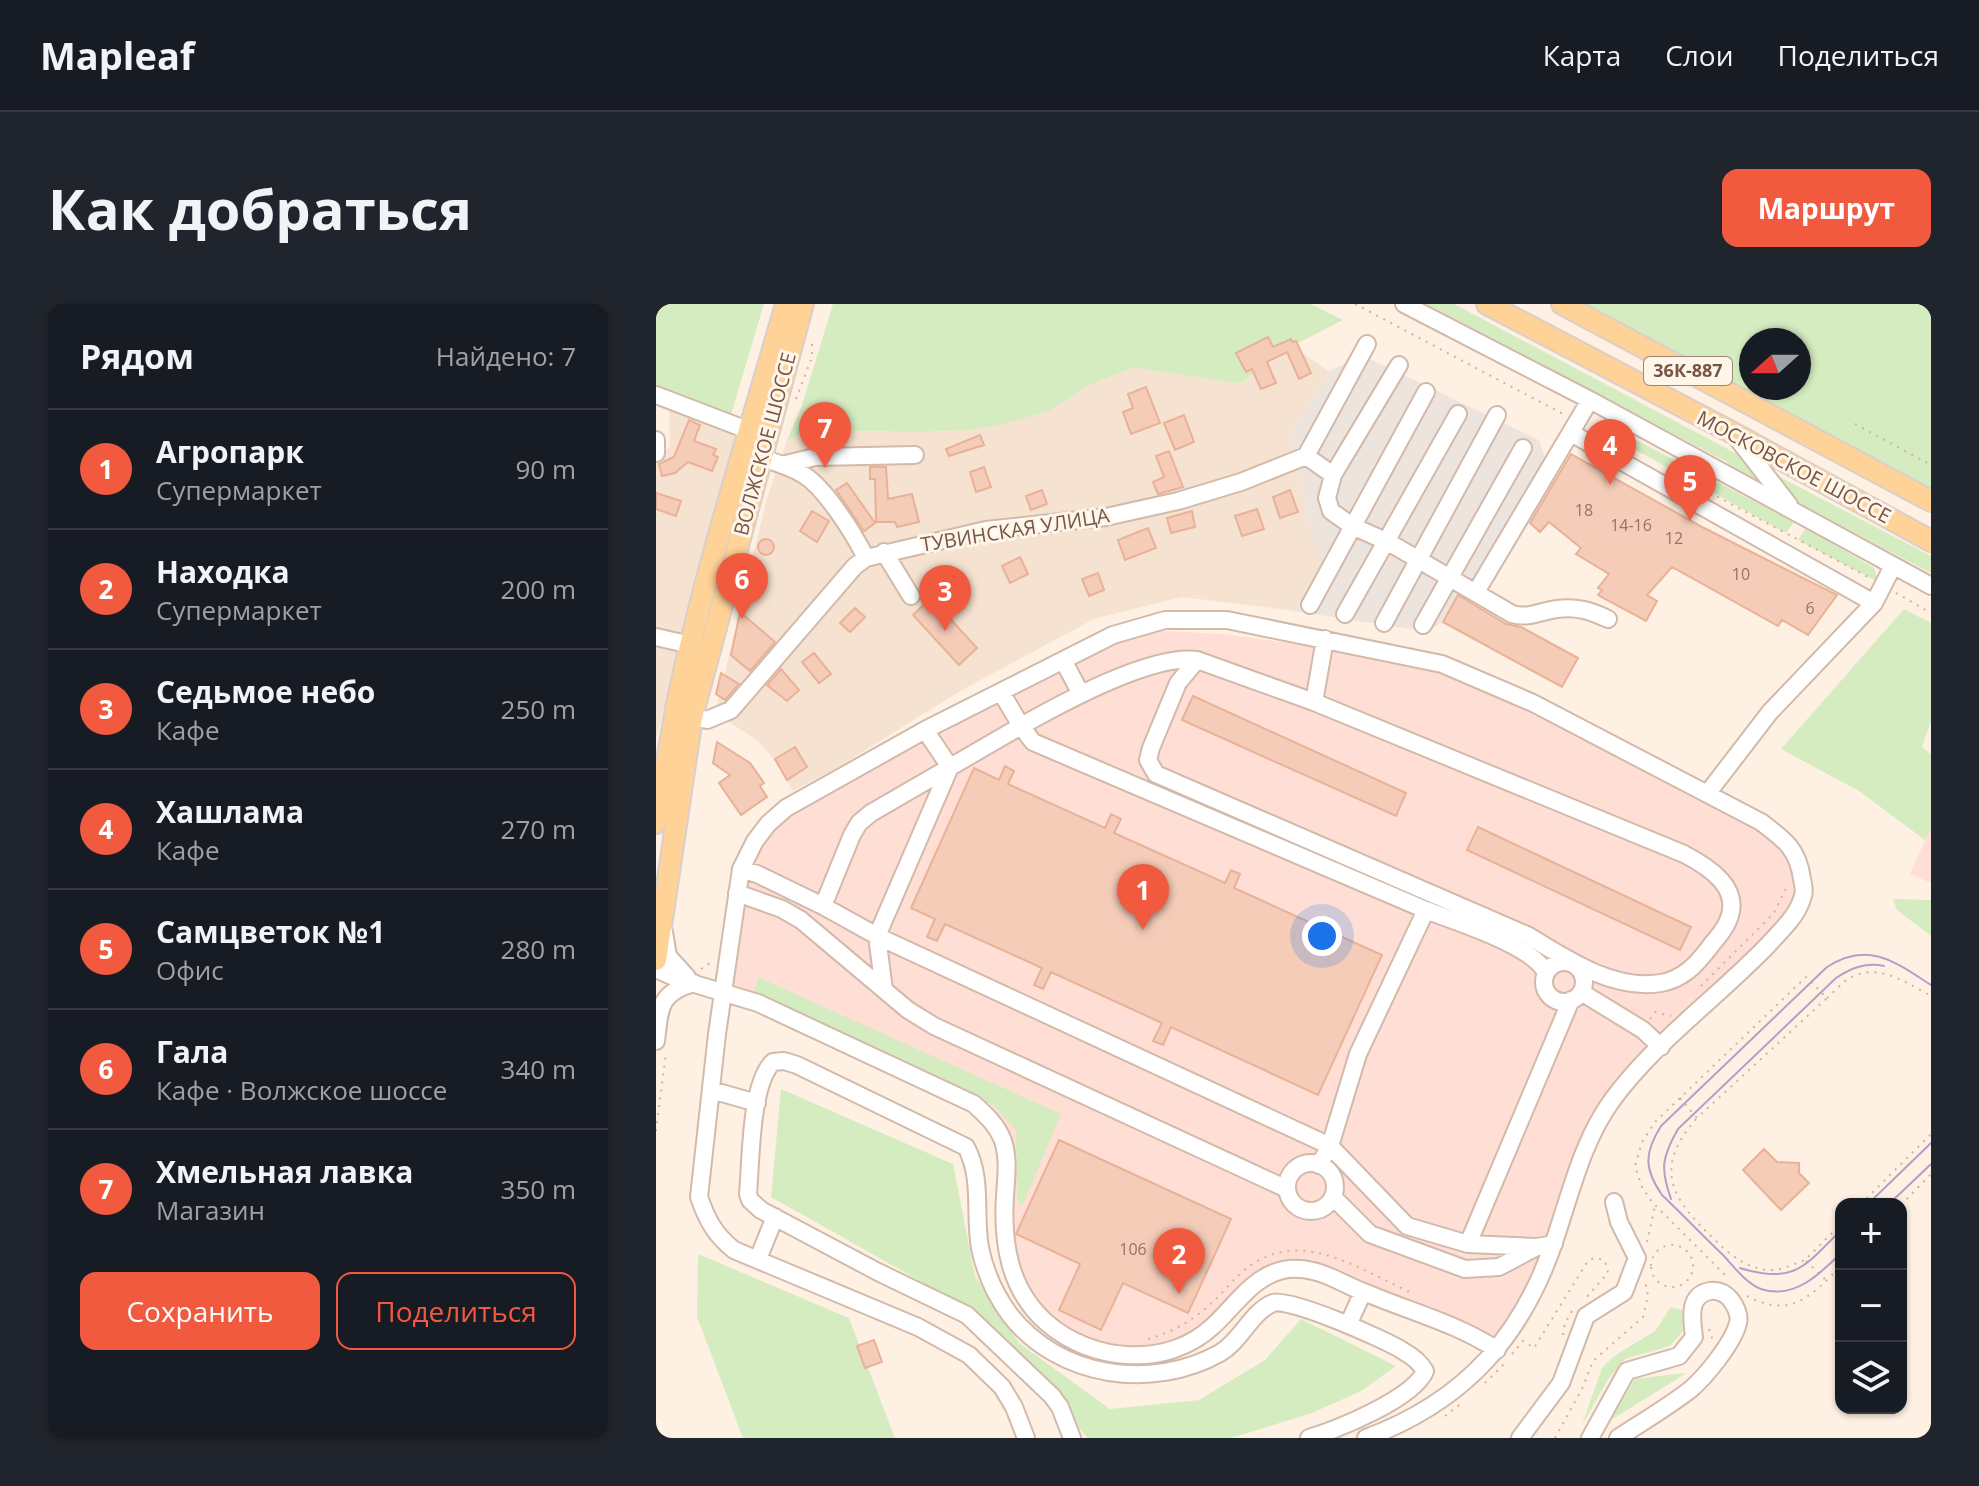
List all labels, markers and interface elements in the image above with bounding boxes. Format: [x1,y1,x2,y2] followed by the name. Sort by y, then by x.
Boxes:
[40,29,195,81] text: Mapleaf
[1543,36,1621,74] text: Карта
[1665,36,1734,74] text: Слои
[1778,36,1939,74] text: Поделиться
[1722,169,1931,247] button: Маршрут
[48,170,472,246] text: Как добраться
[1739,328,1811,400] north arrow
[80,333,194,379] text: Рядом
[436,338,576,374] text: Найдено: 7
[727,349,802,538] street label: ВОЛЖСКОЕ ШОССЕ
[1644,357,1732,385] road number: 36К-887
[799,402,851,468] pin: 7
[1693,404,1896,529] street label: МОСКОВСКОЕ ШОССЕ
[1584,419,1636,485] pin: 4
[156,431,304,472] text: Агропарк
[99,451,113,487] text: 1
[515,451,576,487] text: 90 m
[1664,455,1716,521] pin: 5
[156,472,322,508] text: Супермаркет
[1575,499,1593,521] house number: 18
[919,501,1111,558] street label: ТУВИНСКАЯ УЛИЦА
[1610,514,1652,536] house number: 14-16
[1665,527,1683,549] house number: 12
[156,551,290,592] text: Находка
[716,553,768,619] pin: 6
[1732,563,1750,585] house number: 10
[919,565,971,631] pin: 3
[99,571,113,607] text: 2
[501,571,576,607] text: 200 m
[156,592,322,628] text: Супермаркет
[1805,597,1815,619] house number: 6
[156,671,375,712] text: Седьмое небо
[99,691,113,727] text: 3
[501,691,576,727] text: 250 m
[156,712,220,748] text: Кафе
[156,791,304,832] text: Хашлама
[99,811,113,847] text: 4
[501,811,576,847] text: 270 m
[156,832,220,868] text: Кафе
[1117,864,1169,930] pin: 1
[156,911,385,952] text: Самцветок №1
[1302,916,1342,956] your location
[99,931,113,967] text: 5
[501,931,576,967] text: 280 m
[156,952,224,988] text: Офис
[156,1031,228,1072] text: Гала
[99,1051,113,1087] text: 6
[501,1051,576,1087] text: 340 m
[156,1072,447,1108] text: Кафе · Волжское шоссе
[156,1151,413,1192] text: Хмельная лавка
[99,1171,113,1207] text: 7
[501,1171,576,1207] text: 350 m
[156,1192,265,1228] text: Магазин
[1835,1198,1907,1414] map controls
[1835,1198,1907,1270] button: +
[1153,1228,1205,1294] pin: 2
[1119,1238,1147,1260] house number: 106
[1835,1270,1907,1342] button: −
[80,1272,320,1350] button: Сохранить
[336,1272,576,1350] button: Поделиться
[1835,1342,1907,1414] button: layers

